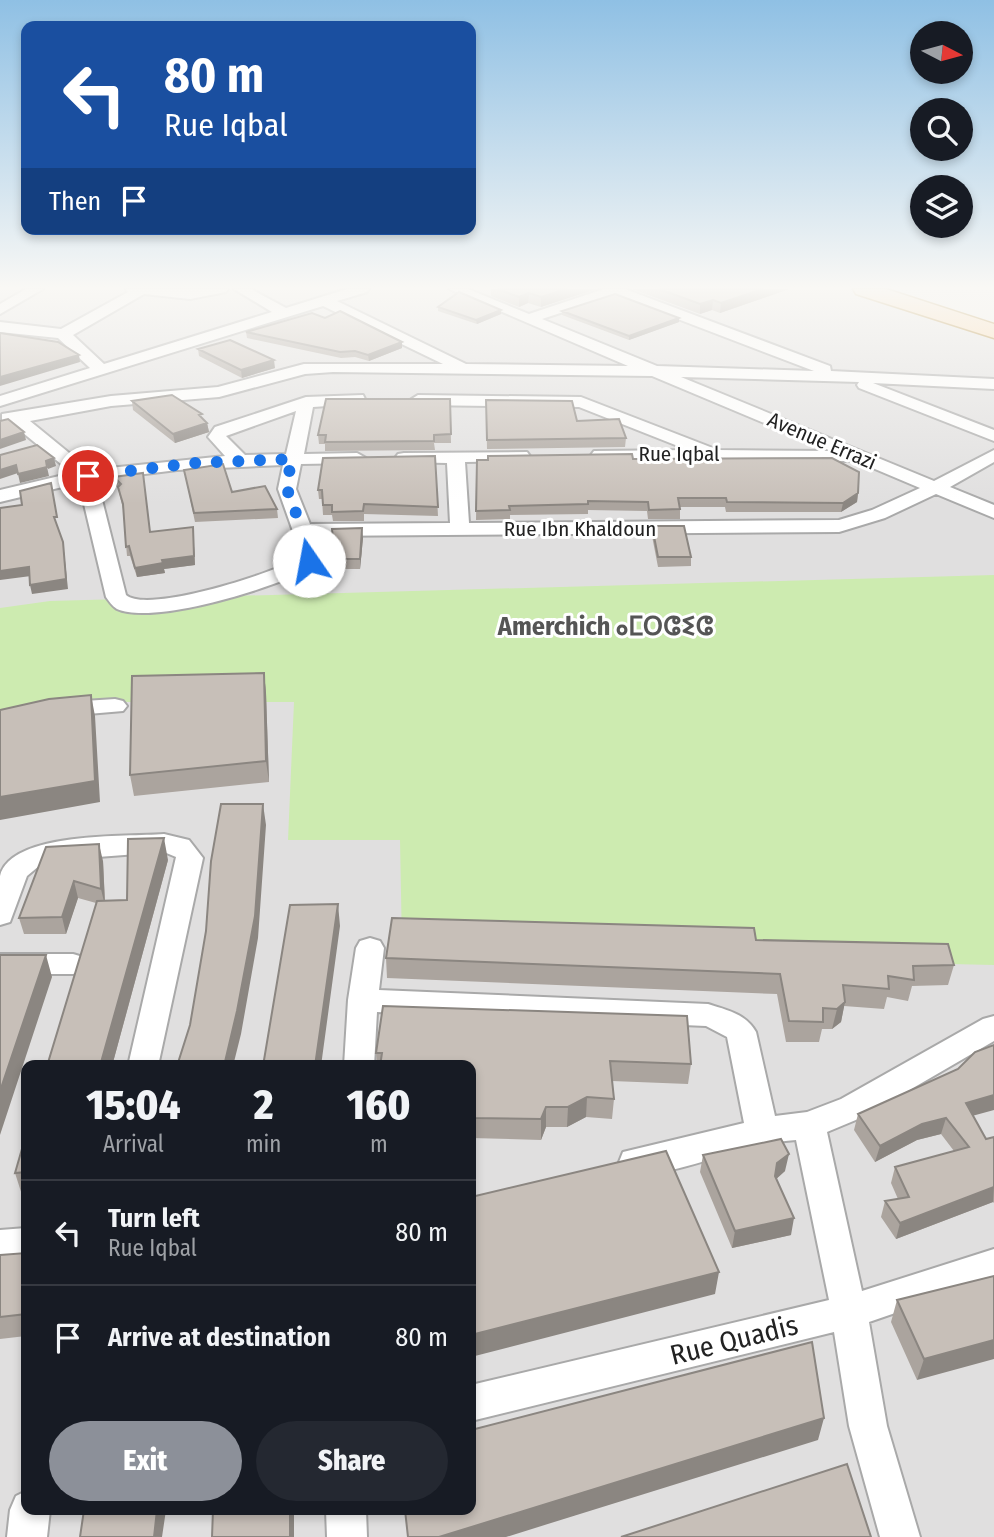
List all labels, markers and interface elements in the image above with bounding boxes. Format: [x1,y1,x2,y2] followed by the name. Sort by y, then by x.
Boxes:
[910,21,973,84] north arrow
[910,21,973,238] map controls
[164,46,264,105] text: 80 m
[49,49,140,140] icon: left
[910,98,973,161] button: search
[164,106,288,144] text: Rue Iqbal
[910,175,973,238] button: layers
[115,182,153,220] icon: arrive
[49,186,101,217] text: Then
[764,406,880,476] street label: Avenue Errazi
[638,441,720,467] street label: Rue Iqbal
[58,446,118,506] pin
[69,457,107,495] icon: arrive
[504,516,656,542] street label: Rue Ibn Khaldoun
[272,524,346,598] position arrow
[497,611,714,642] district label: Amerchich ⴰⵎⵔⵛⵉⵛ
[86,1080,181,1130] text: 15:04
[254,1080,274,1130] text: 2
[347,1080,411,1130] text: 160
[103,1130,164,1158] text: Arrival
[246,1130,281,1158] text: min
[370,1130,388,1158] text: m
[108,1203,200,1234] text: Turn left
[49,1214,87,1252] icon: left
[395,1217,448,1248] text: 80 m
[108,1234,197,1262] text: Rue Iqbal
[667,1308,801,1372] street label: Rue Quadis
[49,1319,87,1357] icon: arrive
[108,1322,331,1353] text: Arrive at destination
[395,1322,448,1353] text: 80 m
[49,1421,242,1501] button: Exit
[256,1421,448,1501] button: Share

